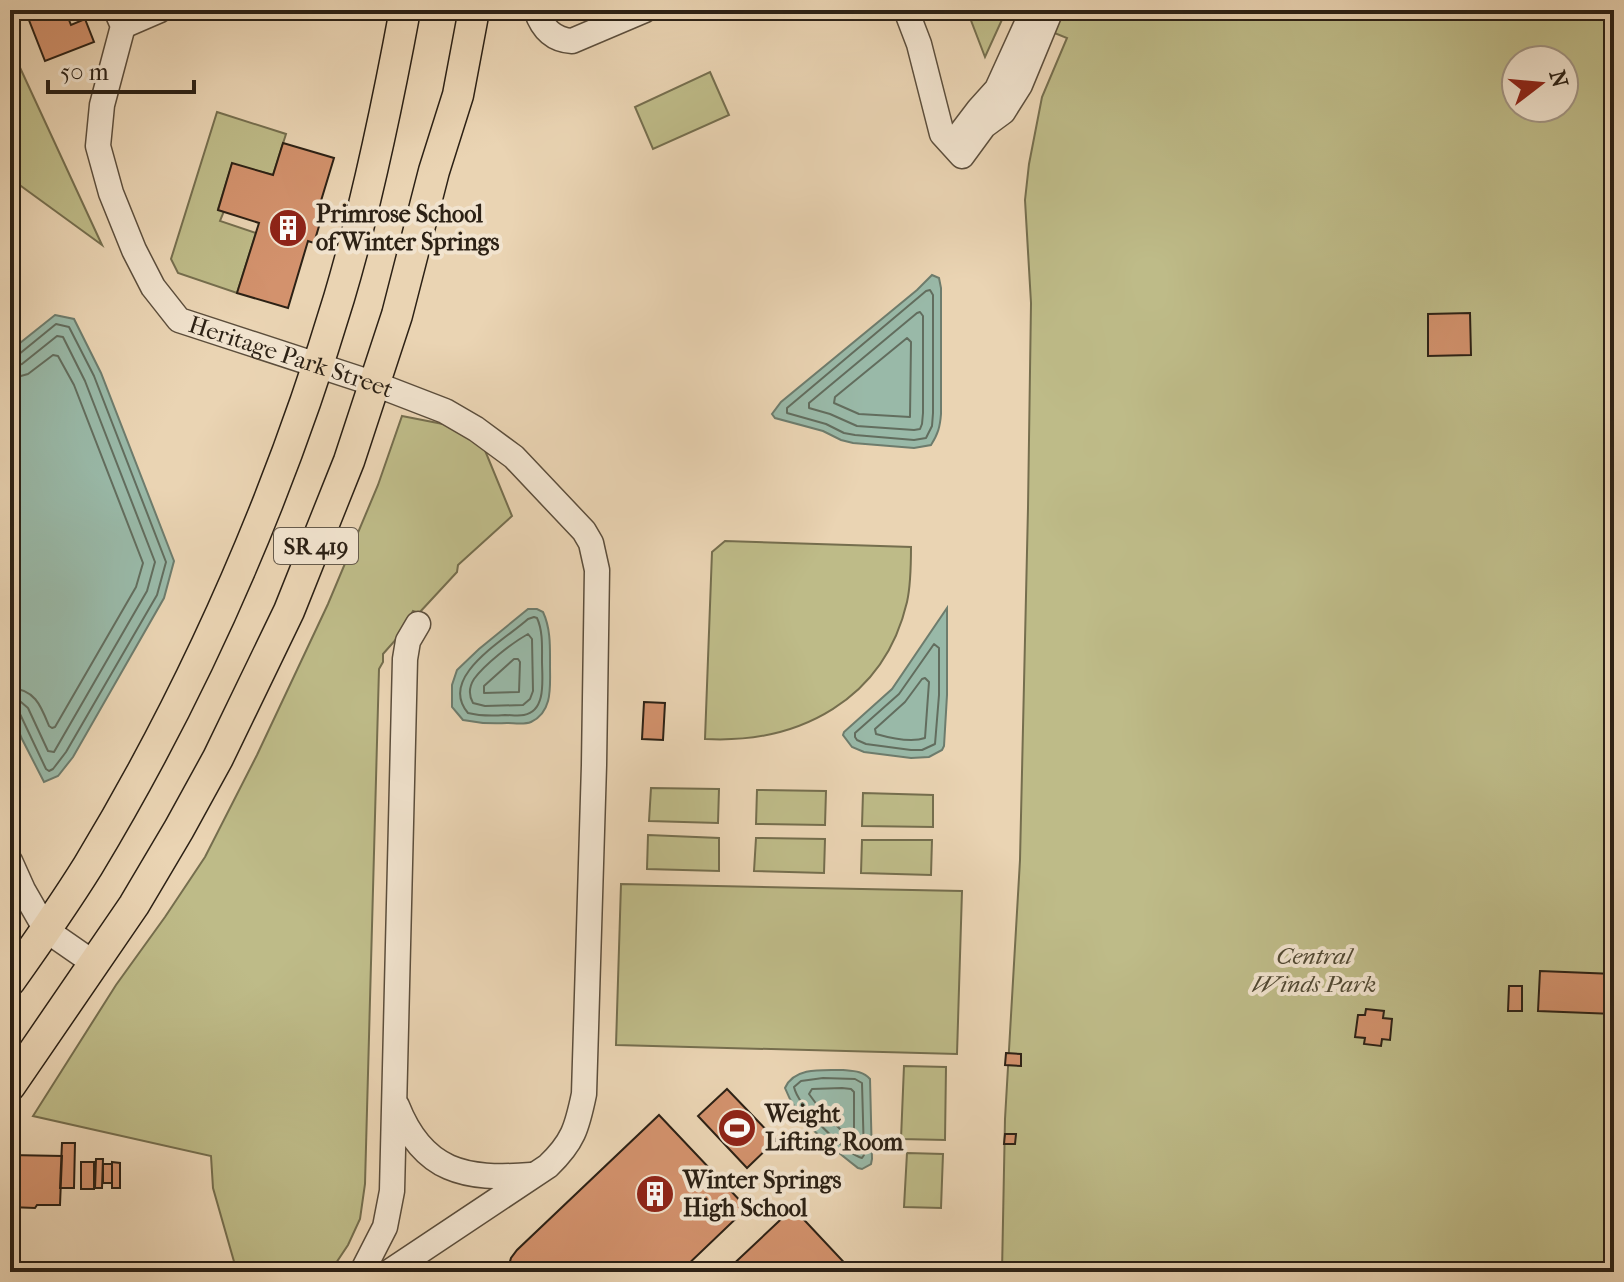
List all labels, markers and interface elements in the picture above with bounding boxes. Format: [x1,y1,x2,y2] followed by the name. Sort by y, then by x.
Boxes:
[48,44,194,94] scale bar
[1500,44,1580,124] north arrow
[60,58,109,86] text: 50 m
[1543,67,1573,91] text: N
[316,200,499,256] place label: Primrose School of Winter Springs
[267,207,309,249] building icon: Primrose School of Winter Springs
[185,310,398,404] street label: Heritage Park Street
[274,528,358,564] road number: SR 419
[1252,942,1376,998] park label: Central Winds Park
[764,1100,904,1156] place label: Weight Lifting Room
[716,1107,758,1149] sports icon: Weight Lifting Room
[682,1166,841,1222] place label: Winter Springs High School
[634,1173,676,1215] building icon: Winter Springs High School

